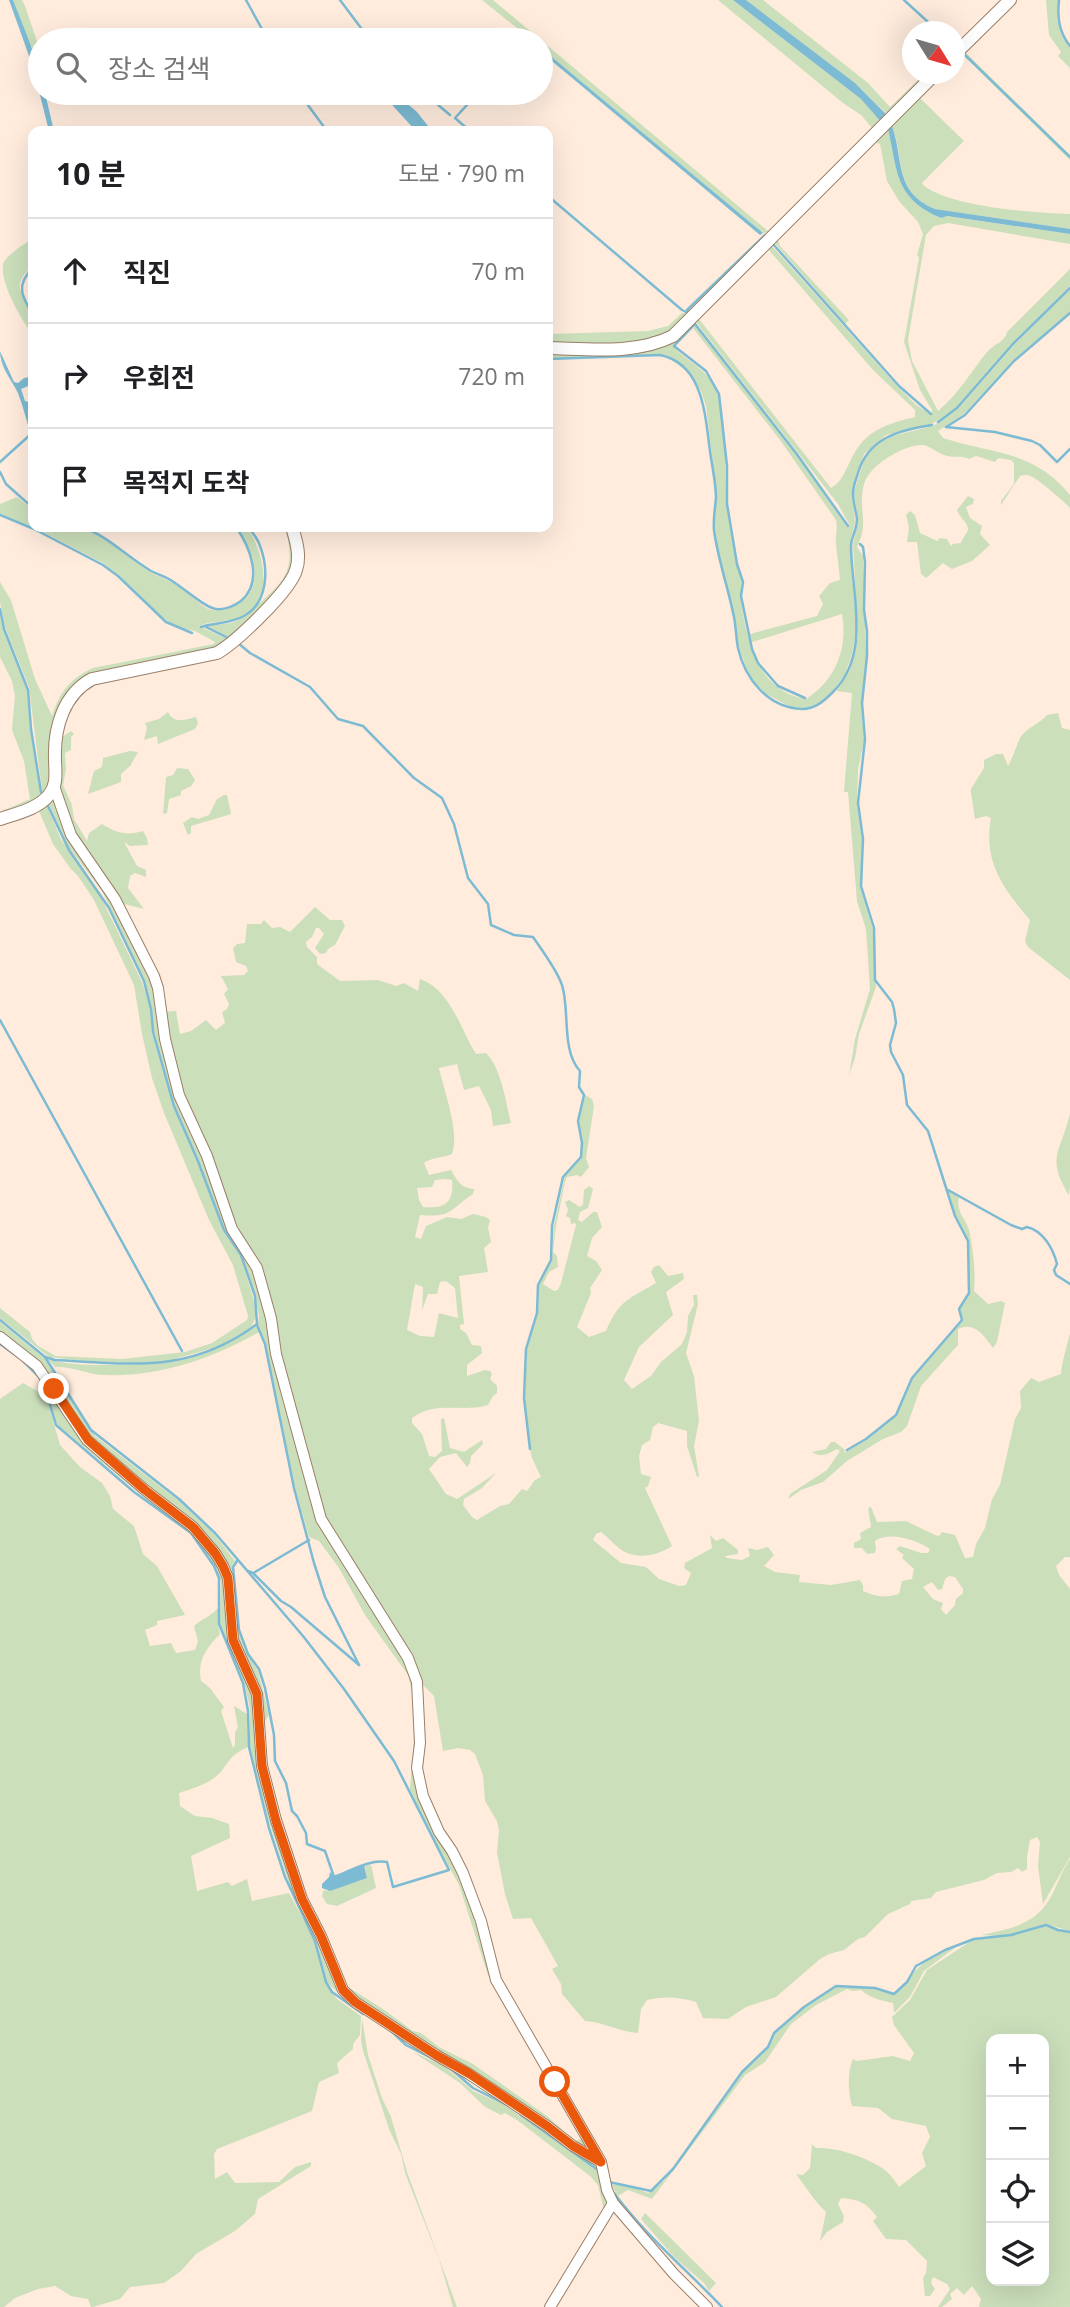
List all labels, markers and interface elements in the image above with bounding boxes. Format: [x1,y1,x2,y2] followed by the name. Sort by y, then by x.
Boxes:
[902,21,965,84] north arrow
[28,28,553,105] search box
[52,48,90,86] icon: search
[108,50,210,86] text: 장소 검색
[56,153,126,194] text: 10 분
[398,157,525,189] text: 도보 · 790 m
[56,252,94,290] icon: ahead
[123,254,171,290] text: 직진
[471,255,525,287] text: 70 m
[56,357,94,395] icon: right
[123,359,195,395] text: 우회전
[458,360,525,392] text: 720 m
[56,462,94,500] icon: arrive
[123,464,249,500] text: 목적지 도착
[38,1373,69,1404] route end
[986,2034,1049,2286] map controls
[986,2034,1049,2097] button: +
[539,2066,570,2097] route start
[986,2097,1049,2160] button: −
[986,2160,1049,2223] button: locate
[986,2223,1049,2286] button: layers

